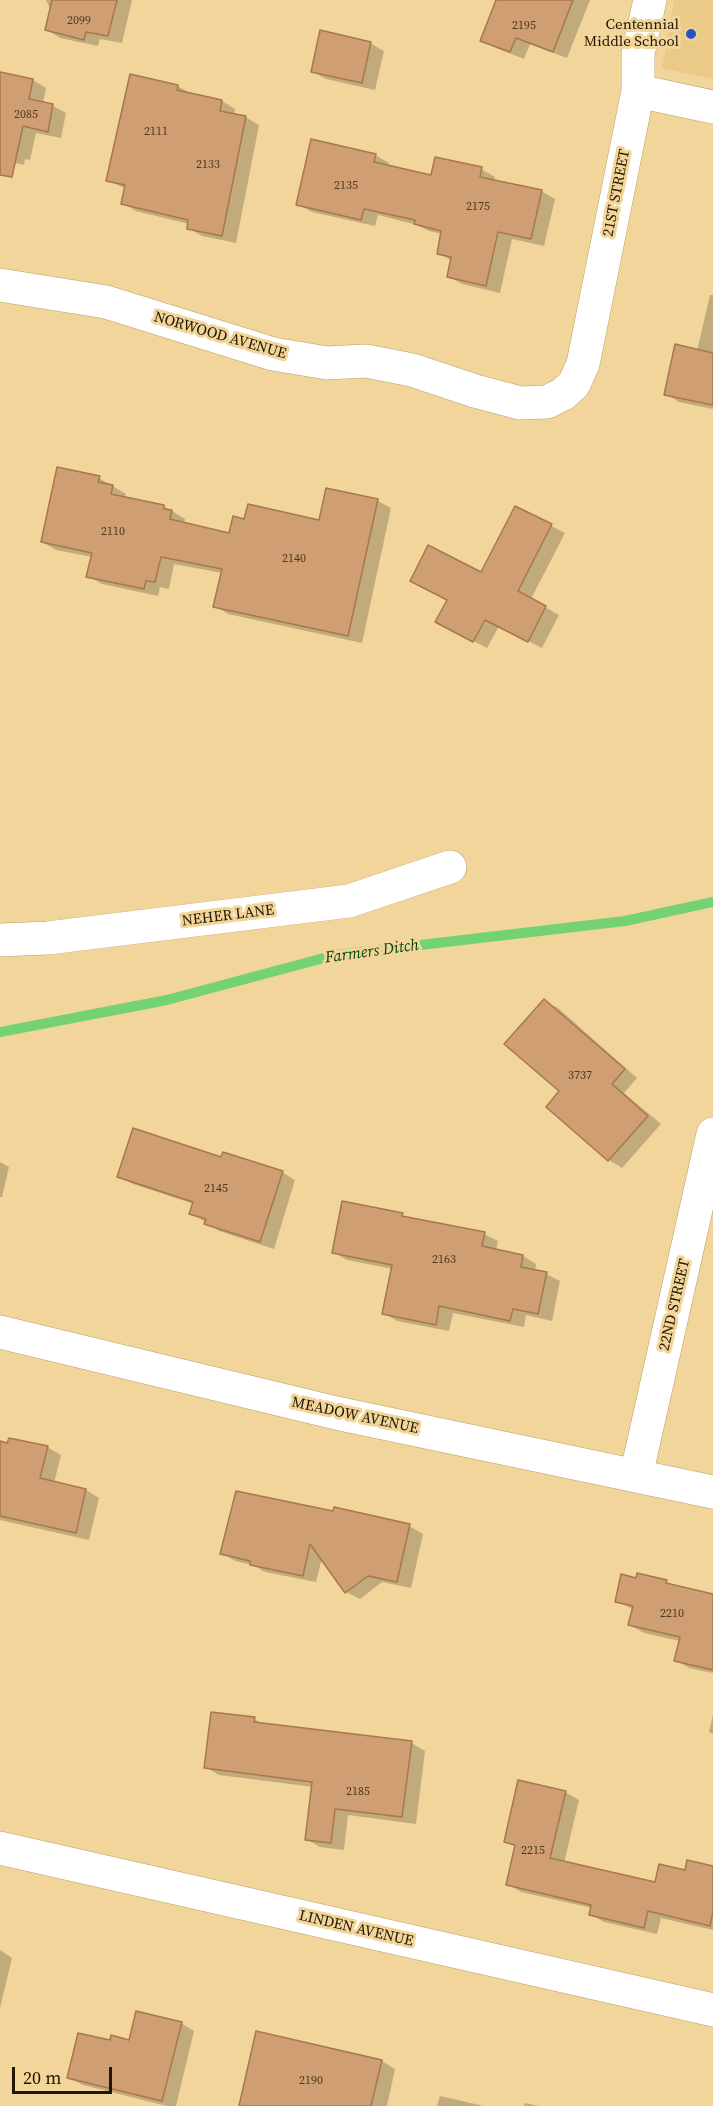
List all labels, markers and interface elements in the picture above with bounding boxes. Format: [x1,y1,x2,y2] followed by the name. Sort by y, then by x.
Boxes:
[67,14,91,28] house number: 2099
[584,16,679,51] place label: Centennial Middle School
[512,19,536,33] house number: 2195
[684,27,698,41] marker: Centennial Middle School
[14,108,38,122] house number: 2085
[144,125,168,139] house number: 2111
[600,148,634,238] street label: 21ST STREET
[196,158,220,172] house number: 2133
[334,179,358,193] house number: 2135
[466,200,490,214] house number: 2175
[152,308,288,364] street label: NORWOOD AVENUE
[101,525,125,539] house number: 2110
[282,552,306,566] house number: 2140
[181,901,275,931] street label: NEHER LANE
[324,936,420,968] water label: Farmers Ditch
[568,1069,592,1083] house number: 3737
[204,1182,228,1196] house number: 2145
[432,1253,456,1267] house number: 2163
[656,1257,694,1353] street label: 22ND STREET
[290,1394,420,1438] street label: MEADOW AVENUE
[660,1607,684,1621] house number: 2210
[346,1785,370,1799] house number: 2185
[521,1844,545,1858] house number: 2215
[297,1907,415,1951] street label: LINDEN AVENUE
[15,2055,116,2093] scale bar
[23,2065,61,2090] text: 20 m
[299,2074,323,2088] house number: 2190

